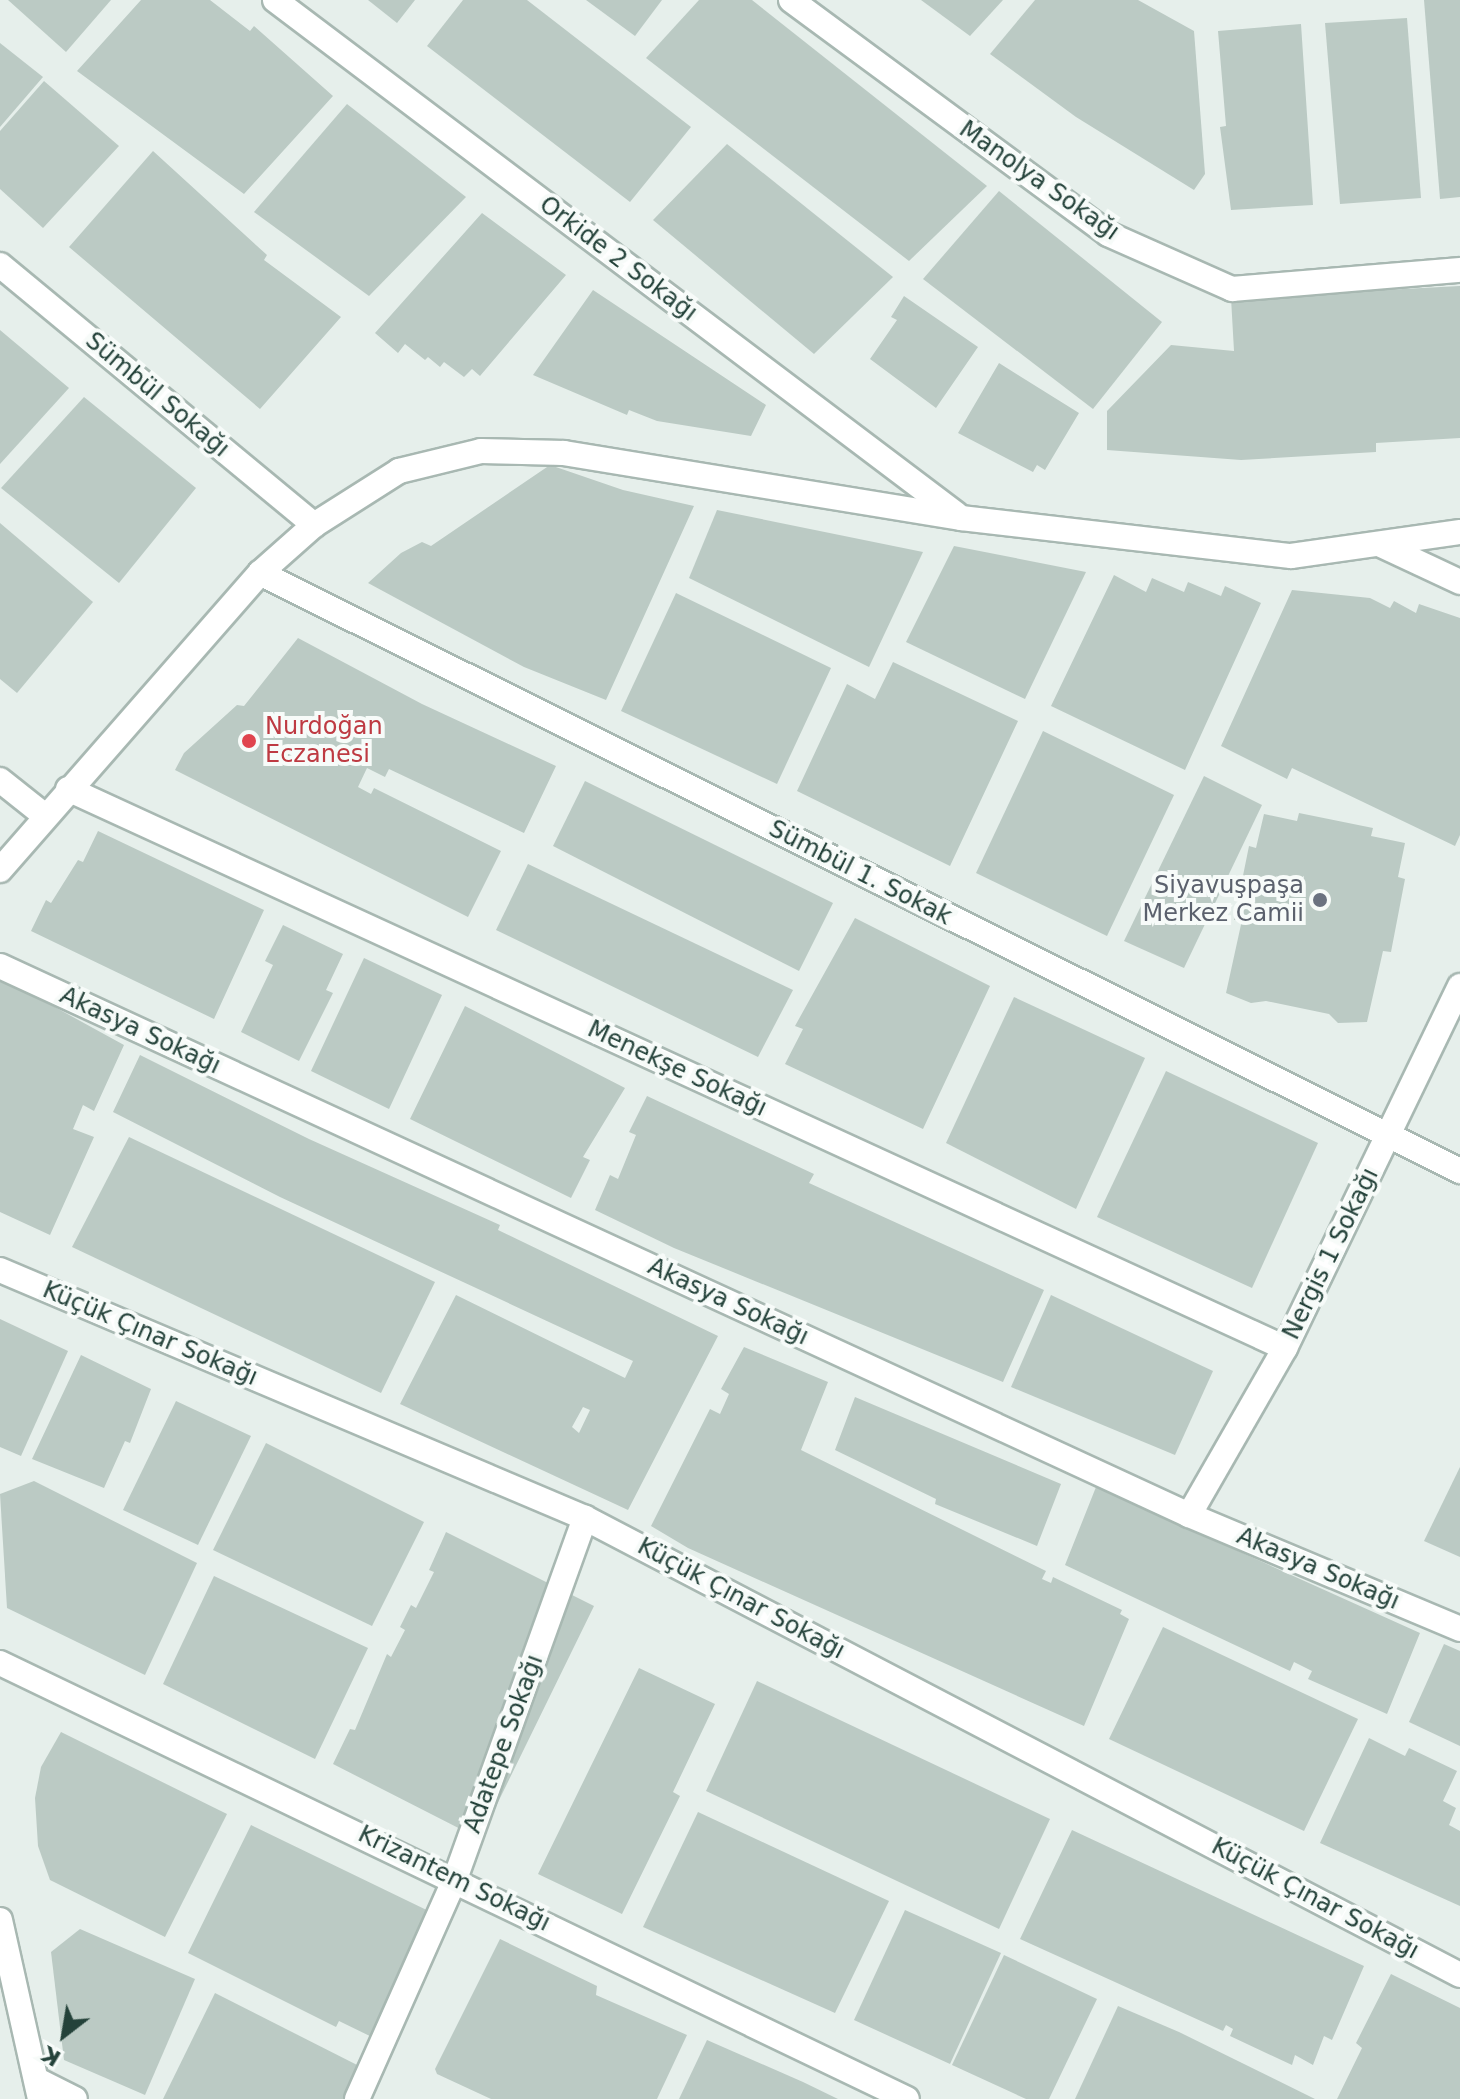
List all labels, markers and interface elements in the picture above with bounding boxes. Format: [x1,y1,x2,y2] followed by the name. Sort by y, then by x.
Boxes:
[954,115,1124,247] street label: Manolya Sokağı
[534,190,702,328] street label: Orkide 2 Sokağı
[79,327,235,463] street label: Sümbül Sokağı
[265,713,383,769] place label: Nurdoğan Eczanesi
[240,732,258,750] marker: Nurdoğan Eczanesi
[764,815,956,931] street label: Sümbül 1. Sokak
[1142,872,1304,928] place label: Siyavuşpaşa Merkez Camii
[1311,891,1329,909] marker: Siyavuşpaşa Merkez Camii
[55,981,225,1081] street label: Akasya Sokağı
[583,1015,771,1123] street label: Menekşe Sokağı
[1277,1164,1385,1344] street label: Nergis 1 Sokağı
[643,1252,813,1352] street label: Akasya Sokağı
[38,1276,262,1392] street label: Küçük Çınar Sokağı
[1232,1522,1404,1616] street label: Akasya Sokağı
[632,1532,850,1666] street label: Küçük Çınar Sokağı
[458,1651,550,1837] street label: Adatepe Sokağı
[353,1820,555,1938] street label: Krizantem Sokağı
[1206,1832,1424,1966] street label: Küçük Çınar Sokağı
[24,1995,104,2075] north arrow
[38,2041,65,2071] text: K

